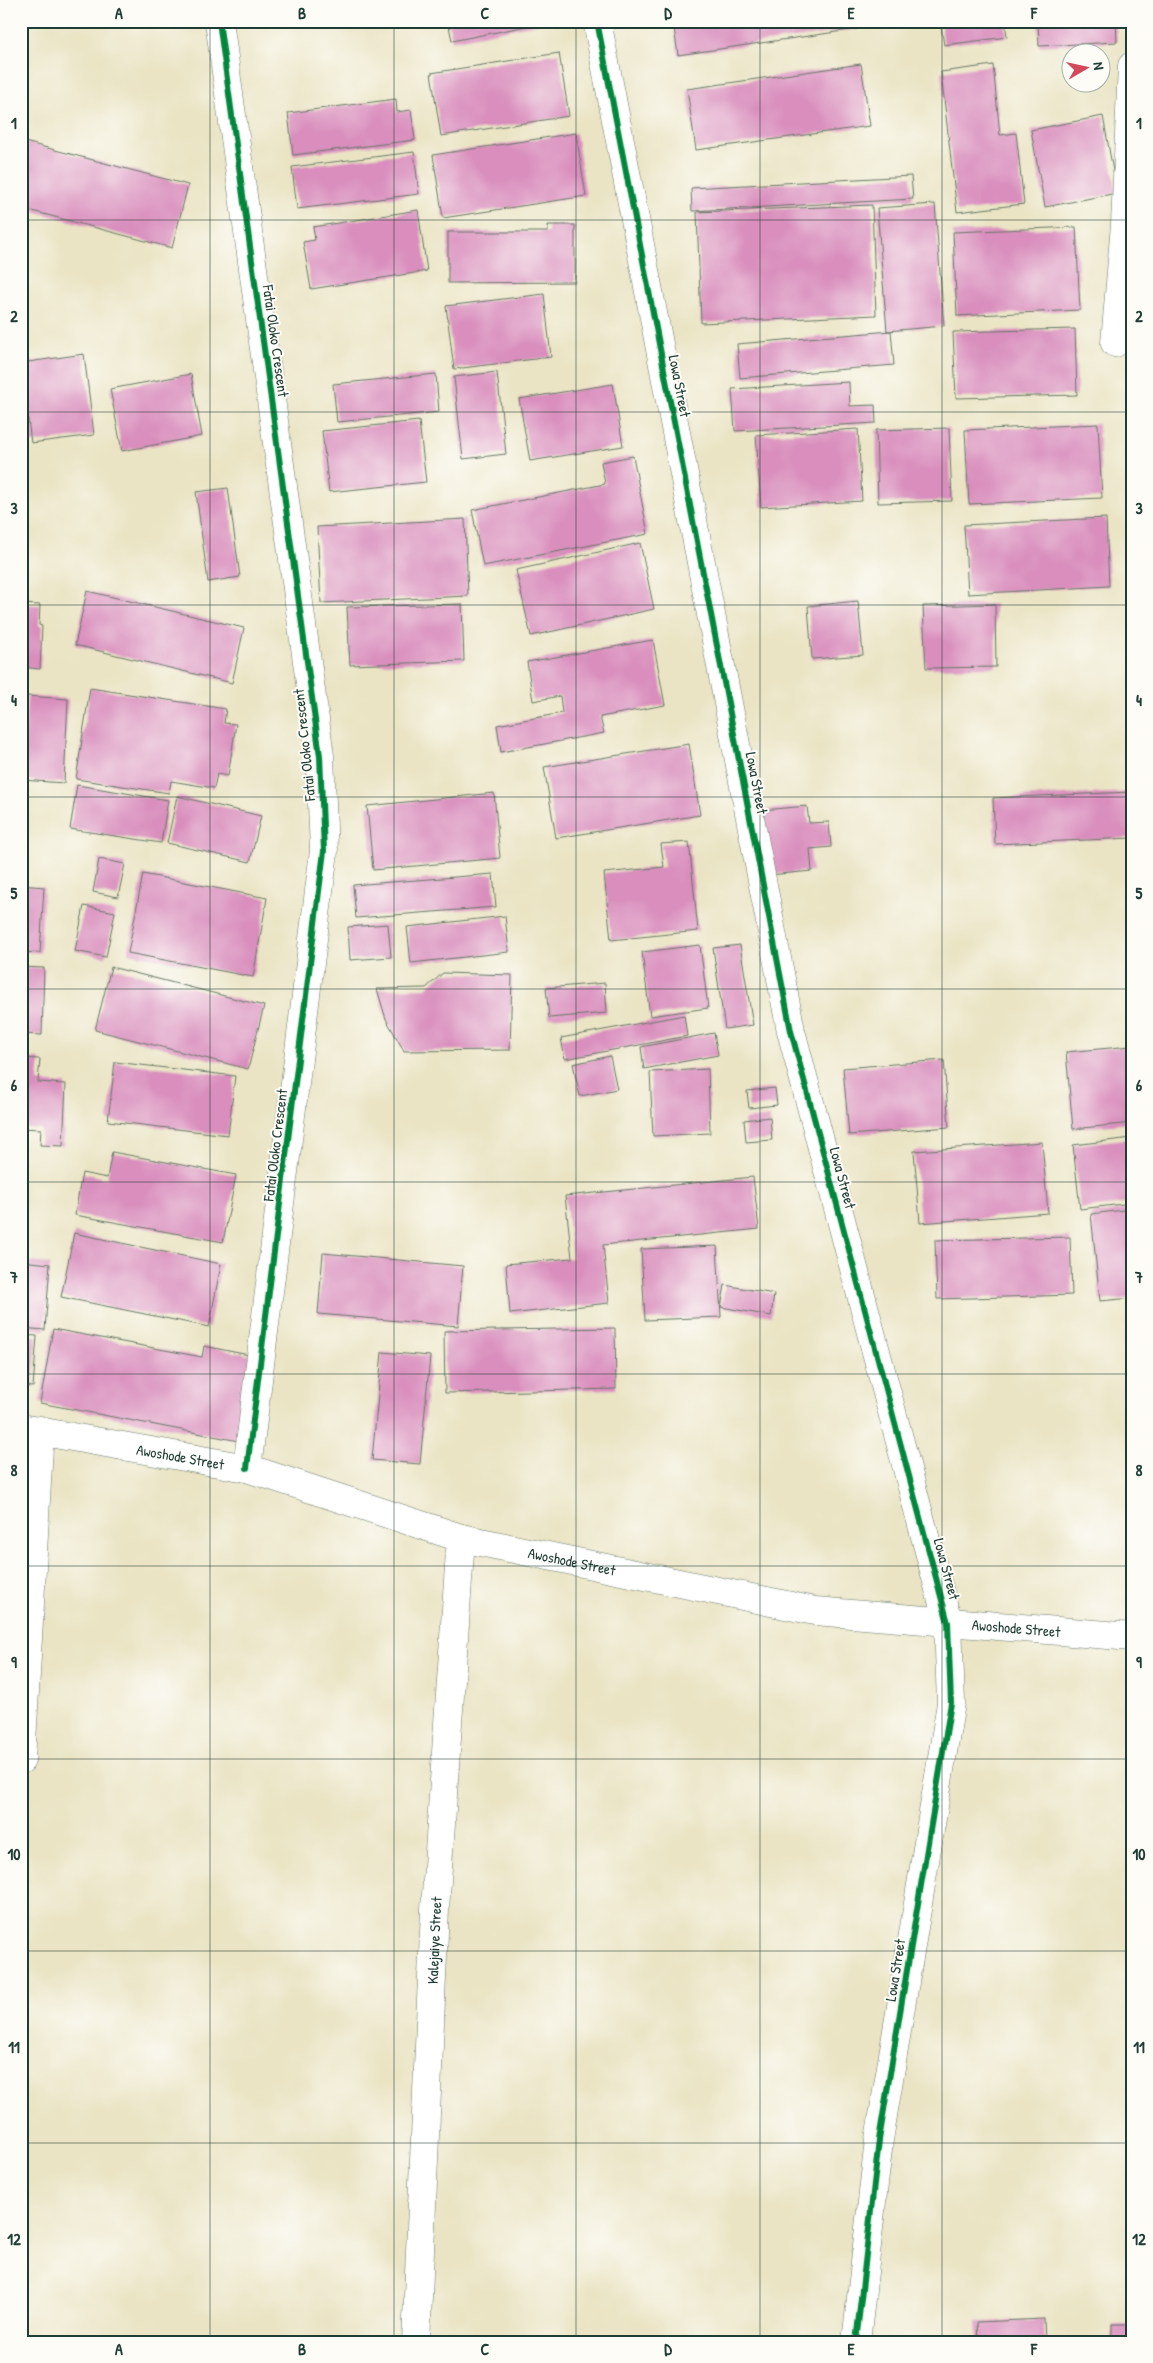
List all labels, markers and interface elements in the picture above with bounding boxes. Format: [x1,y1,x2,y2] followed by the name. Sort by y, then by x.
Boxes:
[115,2,123,24] text: A
[298,2,306,24] text: B
[481,2,490,24] text: C
[664,2,672,24] text: D
[847,2,855,24] text: E
[1030,2,1038,24] text: F
[1060,42,1110,92] north arrow
[1089,61,1109,72] text: N
[11,112,17,134] text: 1
[1136,112,1142,134] text: 1
[258,283,294,399] street label: Fatai Oloko Crescent
[10,305,18,327] text: 2
[1135,305,1143,327] text: 2
[664,353,696,420] street label: Lowa Street
[10,497,18,519] text: 3
[1135,497,1143,519] text: 3
[288,687,320,803] street label: Fatai Oloko Crescent
[11,689,17,711] text: 4
[1136,689,1142,711] text: 4
[741,750,773,817] street label: Lowa Street
[11,882,18,904] text: 5
[1136,882,1143,904] text: 5
[11,1074,18,1096] text: 6
[1136,1074,1143,1096] text: 6
[258,1087,292,1203] street label: Fatai Oloko Crescent
[825,1145,861,1212] street label: Lowa Street
[9,1266,18,1288] text: 7
[1134,1266,1143,1288] text: 7
[135,1438,227,1474] street label: Awoshode Street
[11,1459,18,1481] text: 8
[1136,1459,1143,1481] text: 8
[929,1536,965,1603] street label: Lowa Street
[526,1542,618,1580] street label: Awoshode Street
[971,1613,1062,1642] street label: Awoshode Street
[11,1651,17,1673] text: 9
[1136,1651,1142,1673] text: 9
[8,1843,20,1865] text: 10
[1133,1843,1145,1865] text: 10
[421,1895,446,1984] street label: Kalejaiye Street
[880,1937,910,2003] street label: Lowa Street
[8,2036,20,2058] text: 11
[1133,2036,1145,2058] text: 11
[7,2228,21,2250] text: 12
[1132,2228,1146,2250] text: 12
[115,2338,123,2360] text: A
[298,2338,306,2360] text: B
[481,2338,490,2360] text: C
[664,2338,672,2360] text: D
[847,2338,855,2360] text: E
[1030,2338,1038,2360] text: F

